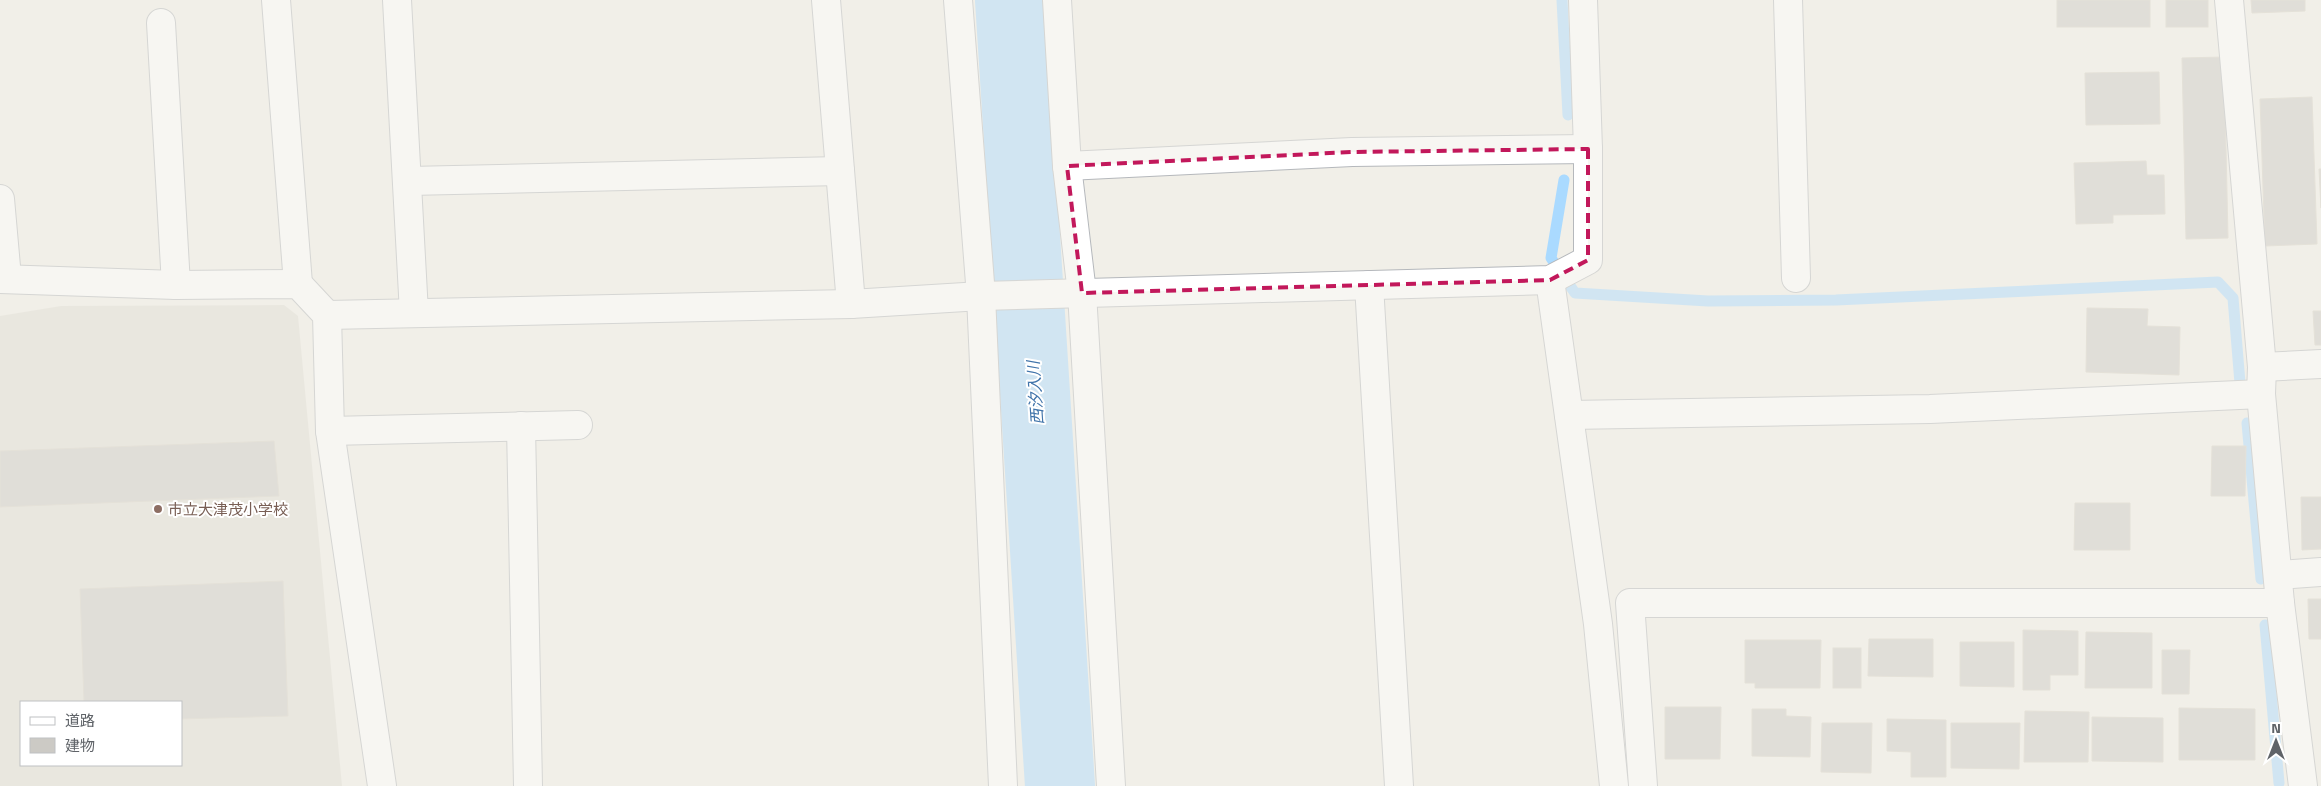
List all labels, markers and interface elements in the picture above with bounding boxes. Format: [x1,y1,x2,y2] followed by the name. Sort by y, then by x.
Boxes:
[1021,358,1049,426] water label: 西汐入川
[168,498,288,521] place label: 市立大津茂小学校
[152,503,164,515] marker: 市立大津茂小学校
[20,701,182,766] legend
[65,709,95,732] text: 道路
[2251,716,2301,766] north arrow
[2271,717,2281,738] text: N
[65,734,95,757] text: 建物

